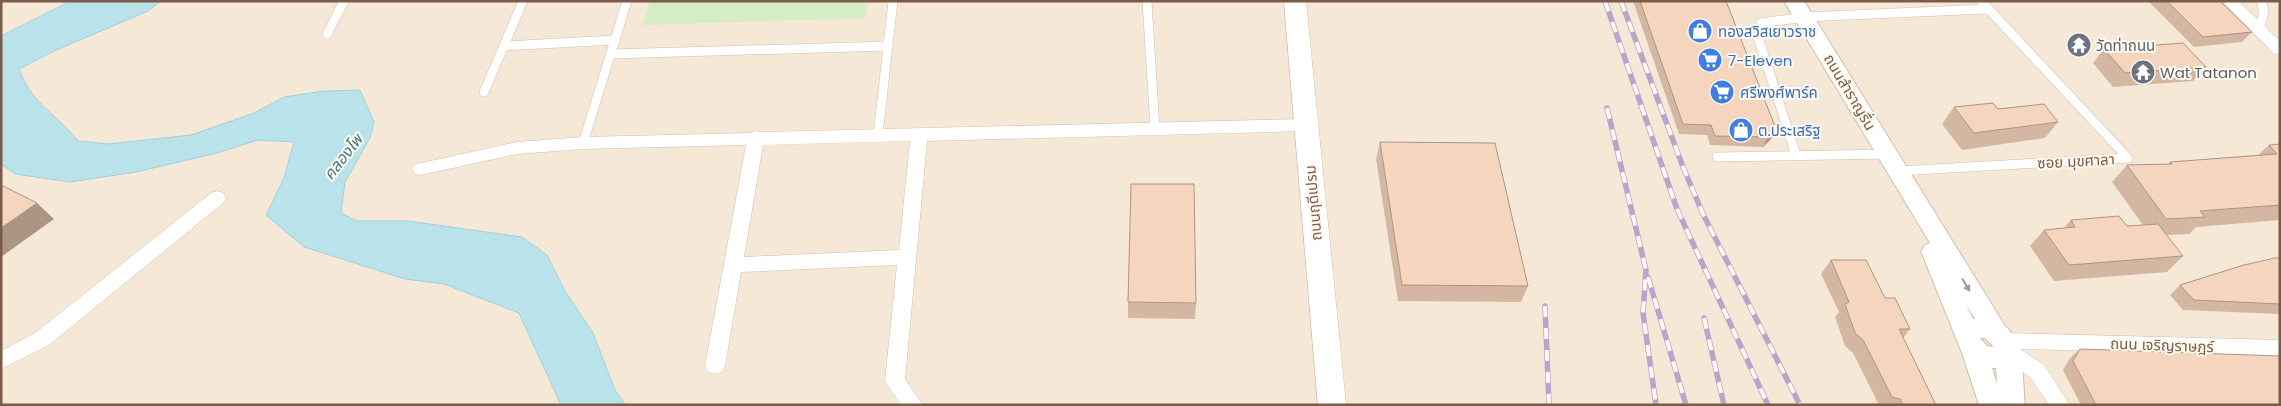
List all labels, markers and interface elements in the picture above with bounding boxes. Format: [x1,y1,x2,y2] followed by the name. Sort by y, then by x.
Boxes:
[1687,18,1713,44] shop icon: ทองสวิสเยาวราช
[1718,21,1816,42] place label: ทองสวิสเยาวราช
[2066,32,2092,58] temple icon: วัดท่าถนน
[2096,35,2155,56] place label: วัดท่าถนน
[1697,47,1723,73] supermarket icon: 7-Eleven
[1728,50,1792,71] place label: 7-Eleven
[1819,50,1881,134] street label: ถนนสำราญรื่น
[2130,59,2156,85] temple icon: Wat Tatanon
[2160,62,2257,83] place label: Wat Tatanon
[1709,79,1735,105] supermarket icon: ศรีพงศ์พาร์ค
[1740,82,1818,103] place label: ศรีพงศ์พาร์ค
[1728,117,1754,143] shop icon: ต.ประเสริฐ
[1758,120,1821,141] place label: ต.ประเสริฐ
[318,128,369,185] water label: คลองโพ
[2037,148,2115,174] street label: ซอย มุขศาลา
[1299,164,1327,242] street label: ถนนฤดีเปรม
[1961,278,1970,291] one-way arrow
[2110,333,2215,357] street label: ถนน เจริญราษฎร์

